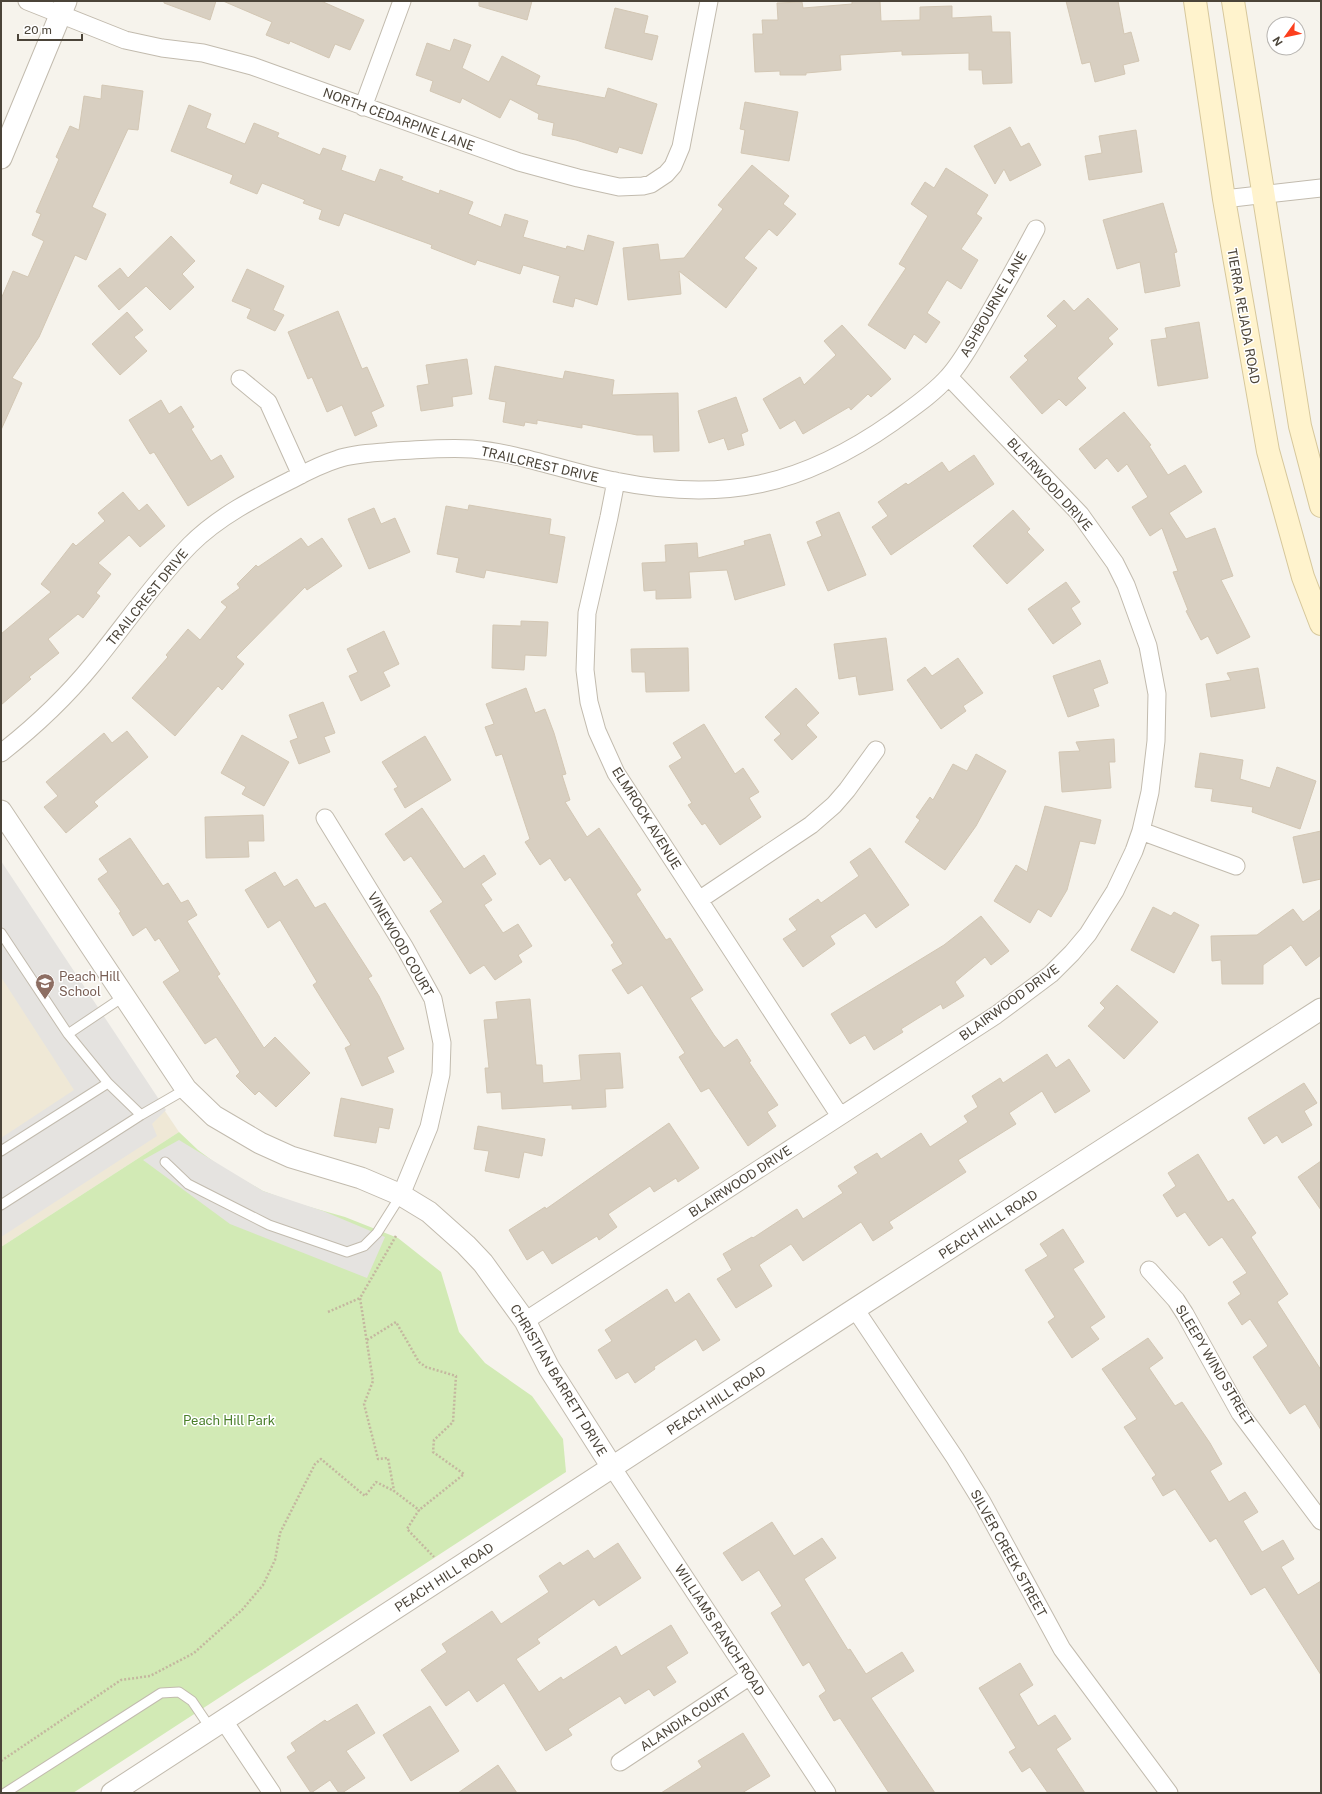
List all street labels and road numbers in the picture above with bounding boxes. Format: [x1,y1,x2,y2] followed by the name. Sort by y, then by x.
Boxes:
[321,85,477,154] street label: NORTH CEDARPINE LANE
[1224,247,1263,385] street label: TIERRA REJADA ROAD
[957,249,1030,360] street label: ASHBOURNE LANE
[1004,435,1095,534] street label: BLAIRWOOD DRIVE
[480,444,600,485] street label: TRAILCREST DRIVE
[104,546,191,649] street label: TRAILCREST DRIVE
[609,764,684,872] street label: ELMROCK AVENUE
[365,890,437,999] street label: VINEWOOD COURT
[957,961,1062,1044] street label: BLAIRWOOD DRIVE
[686,1143,794,1220] street label: BLAIRWOOD DRIVE
[936,1187,1041,1262] street label: PEACH HILL ROAD
[507,1302,610,1459] street label: CHRISTIAN BARRETT DRIVE
[1172,1302,1257,1429] street label: SLEEPY WIND STREET
[664,1363,769,1438] street label: PEACH HILL ROAD
[967,1487,1050,1620] street label: SILVER CREEK STREET
[392,1540,497,1615] street label: PEACH HILL ROAD
[672,1562,768,1699] street label: WILLIAMS RANCH ROAD
[637,1684,734,1754] street label: ALANDIA COURT

